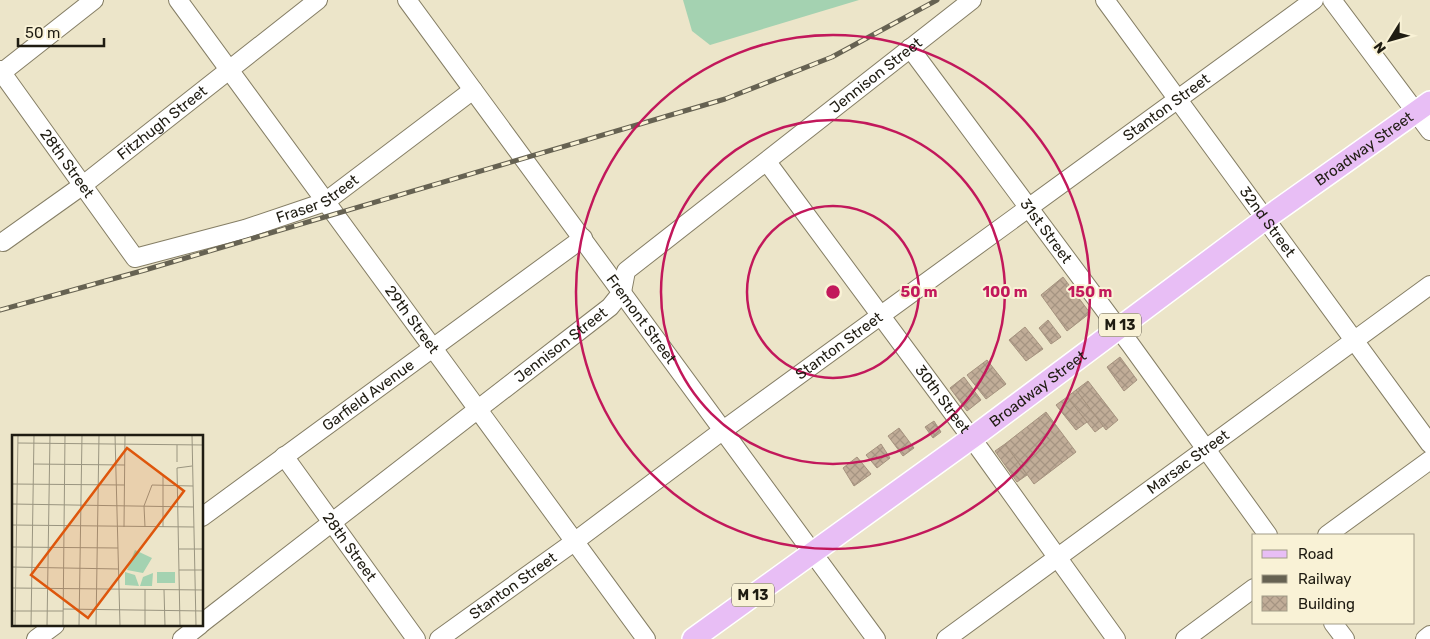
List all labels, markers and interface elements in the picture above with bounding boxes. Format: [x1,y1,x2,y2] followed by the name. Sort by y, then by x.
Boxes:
[18,15,104,47] scale bar
[1365,15,1415,65] north arrow
[25,24,60,42] text: 50 m
[826,34,926,117] street label: Jennison Street
[1370,38,1390,57] text: N
[1119,70,1214,145] street label: Stanton Street
[114,82,211,164] street label: Fitzhugh Street
[1311,108,1417,190] street label: Broadway Street
[36,125,98,201] street label: 28th Street
[274,171,362,227] street label: Fraser Street
[1236,183,1299,261] street label: 32nd Street
[1016,195,1076,267] street label: 31st Street
[603,271,680,368] street label: Fremont Street
[381,282,443,357] street label: 29th Street
[824,283,842,301] centre of rings
[901,283,937,301] text: 50 m
[983,283,1027,301] text: 100 m
[1068,283,1112,301] text: 150 m
[511,303,611,386] street label: Jennison Street
[792,308,886,383] street label: Stanton Street
[1099,314,1141,336] road number: M 13
[986,347,1090,431] street label: Broadway Street
[319,356,418,435] street label: Garfield Avenue
[911,361,974,437] street label: 30th Street
[1144,426,1233,498] street label: Marsac Street
[12,435,204,626] inset map
[319,509,380,585] street label: 28th Street
[1252,534,1415,624] legend
[1298,545,1334,563] text: Road
[466,548,560,623] street label: Stanton Street
[1298,570,1352,588] text: Railway
[732,584,774,606] road number: M 13
[1298,595,1355,613] text: Building

